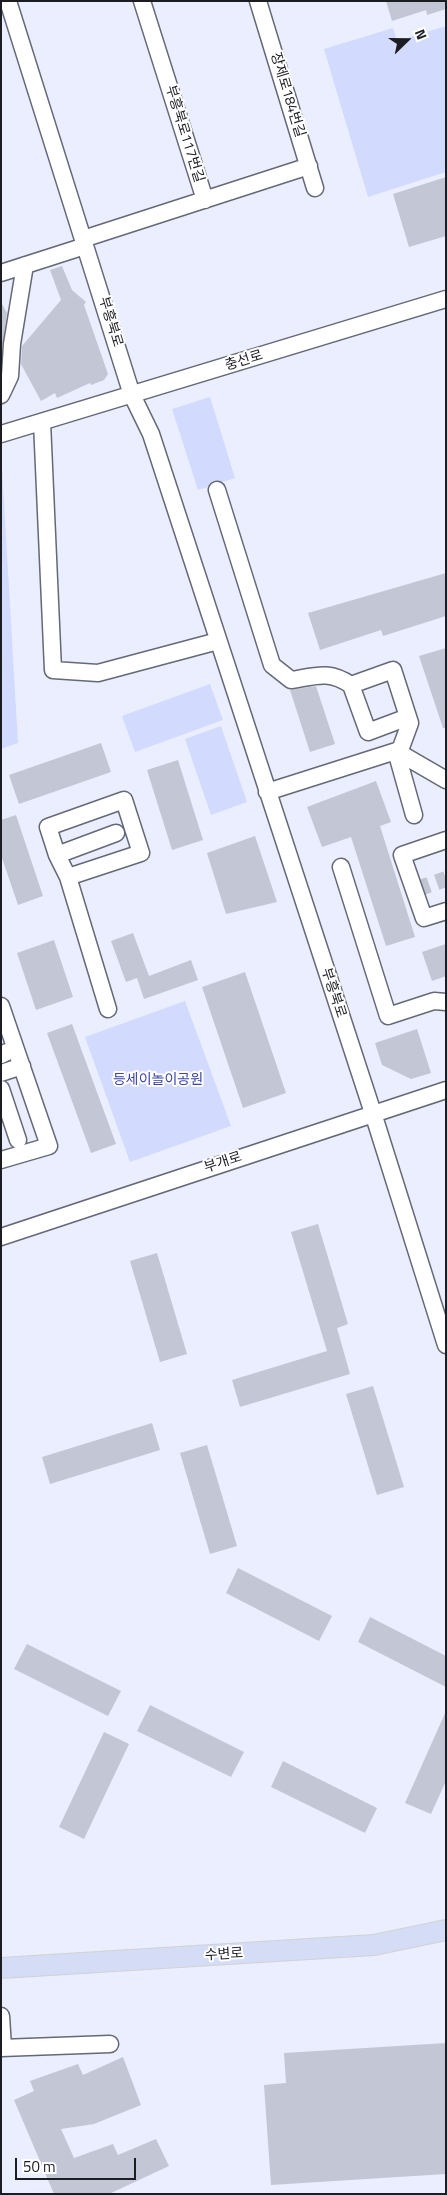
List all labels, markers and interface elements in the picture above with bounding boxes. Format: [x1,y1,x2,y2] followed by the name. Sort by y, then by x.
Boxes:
[382,15,432,65] north arrow
[410,26,433,43] text: N
[266,51,308,139] street label: 장제로184번길
[161,83,207,185] street label: 부흥북로117번길
[94,295,126,349] street label: 부흥북로
[223,347,265,375] street label: 충선로
[317,966,349,1020] street label: 부흥북로
[113,1073,203,1089] park label: 등세이놀이공원
[202,1149,244,1177] street label: 부개로
[204,1946,244,1964] street label: 수변로
[18,2148,139,2180] scale bar
[23,2155,56,2178] text: 50 m

